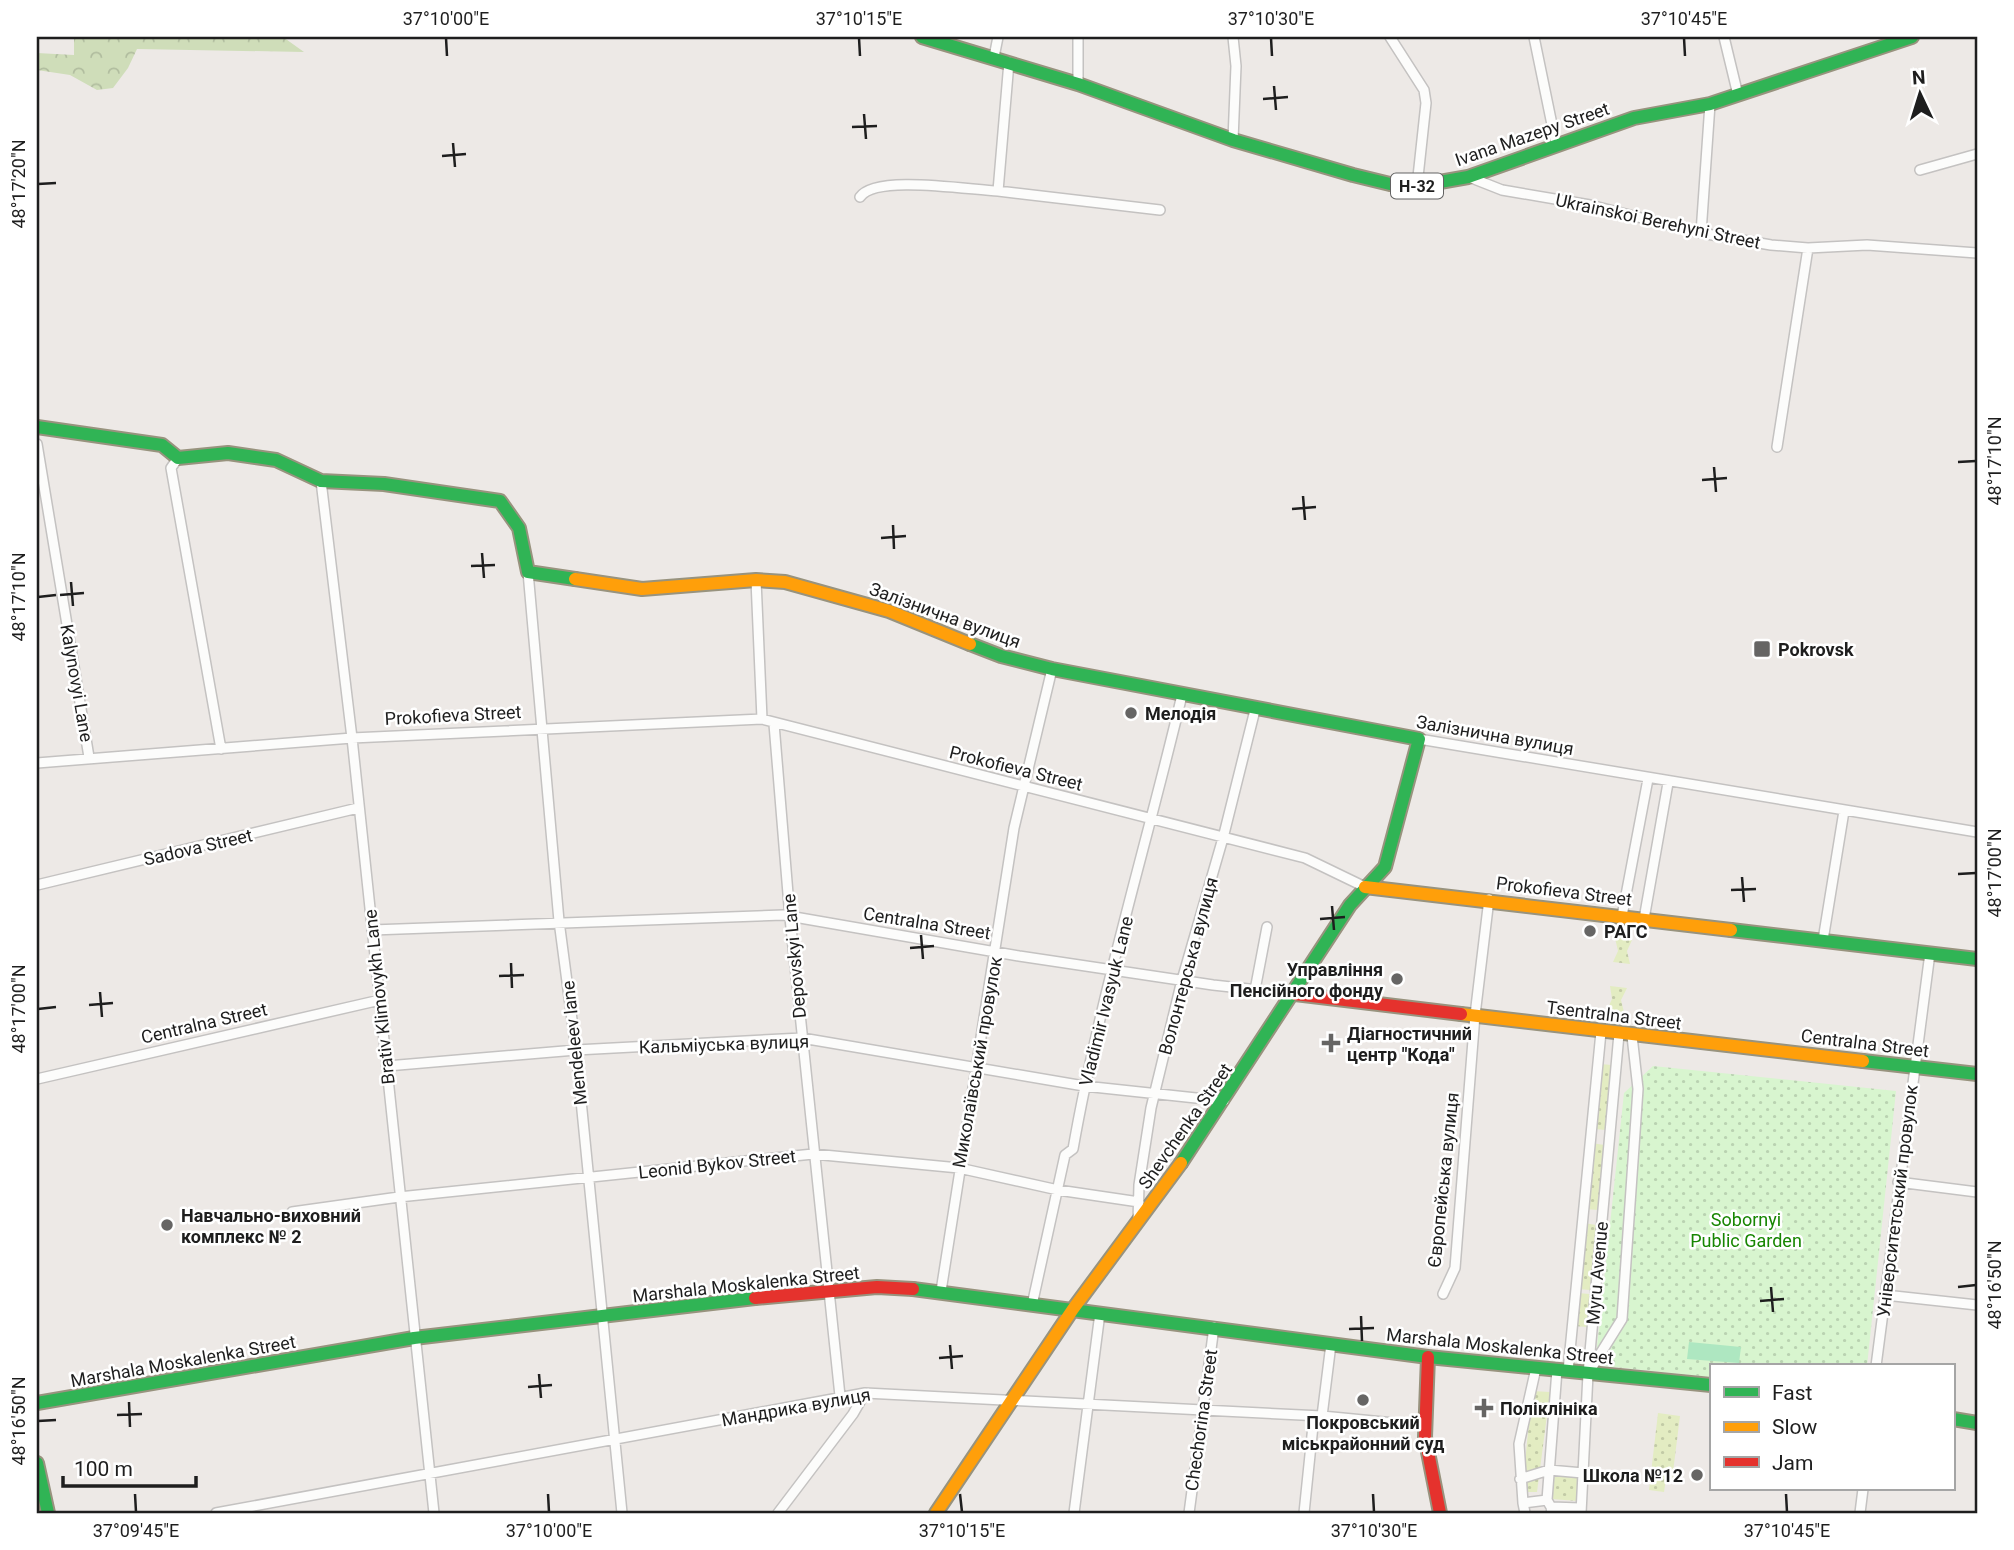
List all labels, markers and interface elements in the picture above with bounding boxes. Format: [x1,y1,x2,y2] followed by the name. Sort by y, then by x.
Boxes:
[403,8,489,29] text: 37°10'00"E
[816,8,902,29] text: 37°10'15"E
[1228,8,1314,29] text: 37°10'30"E
[1641,8,1727,29] text: 37°10'45"E
[1884,60,1954,130] north arrow
[1911,66,1926,89] text: N
[1452,98,1612,170] street label: Ivana Mazepy Street
[8,139,29,229] text: 48°17'20"N
[1391,174,1443,198] road number: Н-32
[1554,189,1763,253] street label: Ukrainskoi Berehyni Street
[1984,416,2005,506] text: 48°17'10"N
[8,552,29,642] text: 48°17'10"N
[867,578,1023,652] street label: Залізнична вулиця
[56,623,98,743] street label: Kalynovyi Lane
[1752,639,1772,659] marker: Pokrovsk
[1778,639,1854,660] place label: Pokrovsk
[384,701,522,729] street label: Prokofieva Street
[1145,703,1216,724] place label: Мелодія
[1123,705,1139,721] marker: Мелодія
[1415,711,1575,759] street label: Залізнична вулиця
[947,741,1085,795] street label: Prokofieva Street
[142,824,255,870] street label: Sadova Street
[1984,828,2005,918] text: 48°17'00"N
[1495,872,1633,910] street label: Prokofieva Street
[1154,875,1222,1057] street label: Волонтерська вулиця
[778,893,810,1019] street label: Depovskyi Lane
[862,903,992,943] street label: Centralna Street
[359,908,399,1086] street label: Brativ Klimovykh Lane
[1075,914,1137,1088] street label: Vladimir Ivasyuk Lane
[1604,921,1648,942] place label: РАГС
[1582,923,1598,939] marker: РАГС
[948,954,1006,1169] street label: Миколаївський провулок
[1230,959,1384,1001] place label: Управління Пенсійного фонду
[8,964,29,1054] text: 48°17'00"N
[1389,971,1405,987] marker: Управління Пенсійного фонду
[557,980,591,1106] street label: Mendeleev lane
[1545,996,1683,1034] street label: Tsentralna Street
[139,998,269,1048] street label: Centralna Street
[1347,1023,1472,1065] place label: Діагностичний центр "Кода"
[1800,1025,1930,1061] street label: Centralna Street
[638,1031,810,1057] street label: Кальміуська вулиця
[1321,1033,1341,1053] marker: Діагностичний центр "Кода"
[1134,1059,1236,1193] street label: Shevchenka Street
[1872,1083,1922,1318] street label: Університетський провулок
[1423,1091,1463,1269] street label: Європейська вулиця
[637,1145,797,1183] street label: Leonid Bykov Street
[181,1205,361,1247] place label: Навчально-виховний комплекс № 2
[1690,1209,1802,1251] park label: Sobornyi Public Garden
[159,1217,175,1233] marker: Навчально-виховний комплекс № 2
[1582,1220,1612,1326] street label: Myru Avenue
[1984,1240,2005,1330] text: 48°16'50"N
[631,1262,861,1306] street label: Marshala Moskalenka Street
[1385,1324,1615,1368] street label: Marshala Moskalenka Street
[69,1331,297,1391] street label: Marshala Moskalenka Street
[1181,1348,1221,1492] street label: Chechorina Street
[1710,1364,1954,1490] legend
[8,1376,29,1466] text: 48°16'50"N
[1772,1381,1813,1405] text: Fast
[720,1384,872,1430] street label: Мандрика вулиця
[1355,1392,1371,1408] marker: Покровський міськрайонний суд
[1474,1398,1494,1418] marker: Поліклініка
[1500,1398,1598,1419] place label: Поліклініка
[1282,1412,1445,1454] place label: Покровський міськрайонний суд
[1772,1415,1818,1439] text: Slow
[63,1445,196,1489] scale bar
[1772,1451,1813,1475] text: Jam
[74,1457,133,1481] text: 100 m
[1583,1465,1683,1486] place label: Школа №12
[1689,1467,1705,1483] marker: Школа №12
[93,1520,179,1541] text: 37°09'45"E
[506,1520,592,1541] text: 37°10'00"E
[919,1520,1005,1541] text: 37°10'15"E
[1331,1520,1417,1541] text: 37°10'30"E
[1744,1520,1830,1541] text: 37°10'45"E

